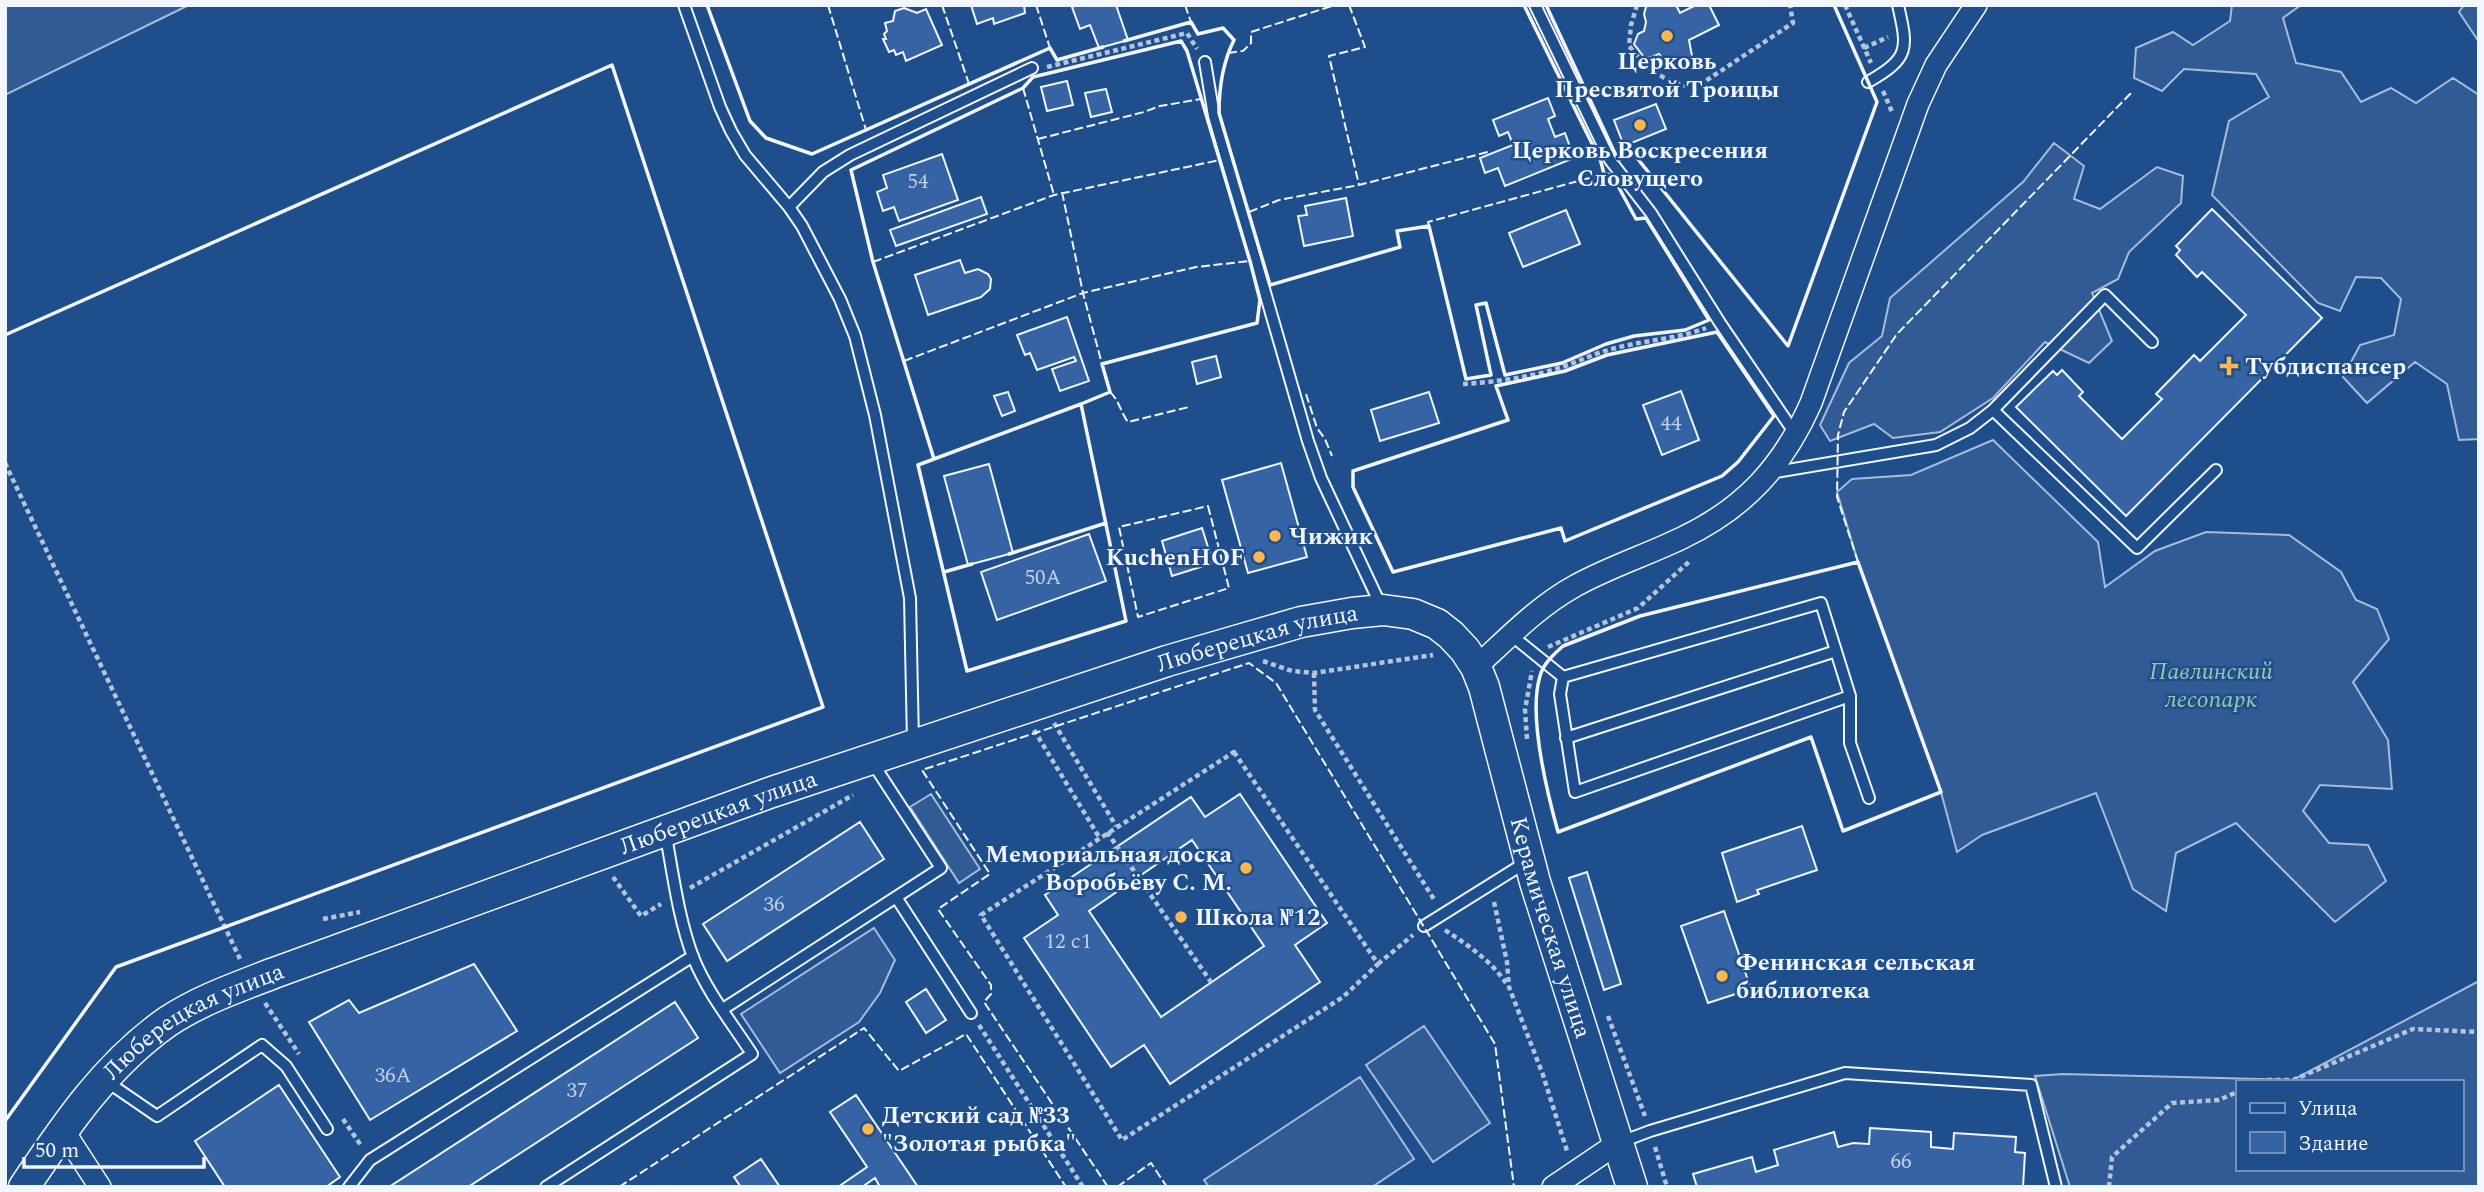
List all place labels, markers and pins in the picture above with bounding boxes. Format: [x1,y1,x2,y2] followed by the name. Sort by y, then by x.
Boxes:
[1659,28,1675,44] marker: Церковь Пресвятой Троицы
[1555,44,1779,108] place label: Церковь Пресвятой Троицы
[1632,117,1648,133] marker: Церковь Воскресения Словущего
[1512,133,1768,197] place label: Церковь Воскресения Словущего
[2245,349,2406,385] place label: Тубдиспансер
[2219,356,2239,376] marker: Тубдиспансер
[1289,519,1374,555] place label: Чижик
[1267,528,1283,544] marker: Чижик
[1106,540,1245,576] place label: KuchenHOF
[1251,549,1267,565] marker: KuchenHOF
[985,837,1233,901] place label: Мемориальная доска Воробьёву С. М.
[1238,860,1254,876] marker: Мемориальная доска Воробьёву С. М.
[1195,900,1320,936] place label: Школа №12
[1173,909,1189,925] marker: Школа №12
[1736,945,1975,1009] place label: Фенинская сельская библиотека
[1714,968,1730,984] marker: Фенинская сельская библиотека
[882,1098,1076,1162] place label: Детский сад №33 "Золотая рыбка"
[860,1121,876,1137] marker: Детский сад №33 "Золотая рыбка"

